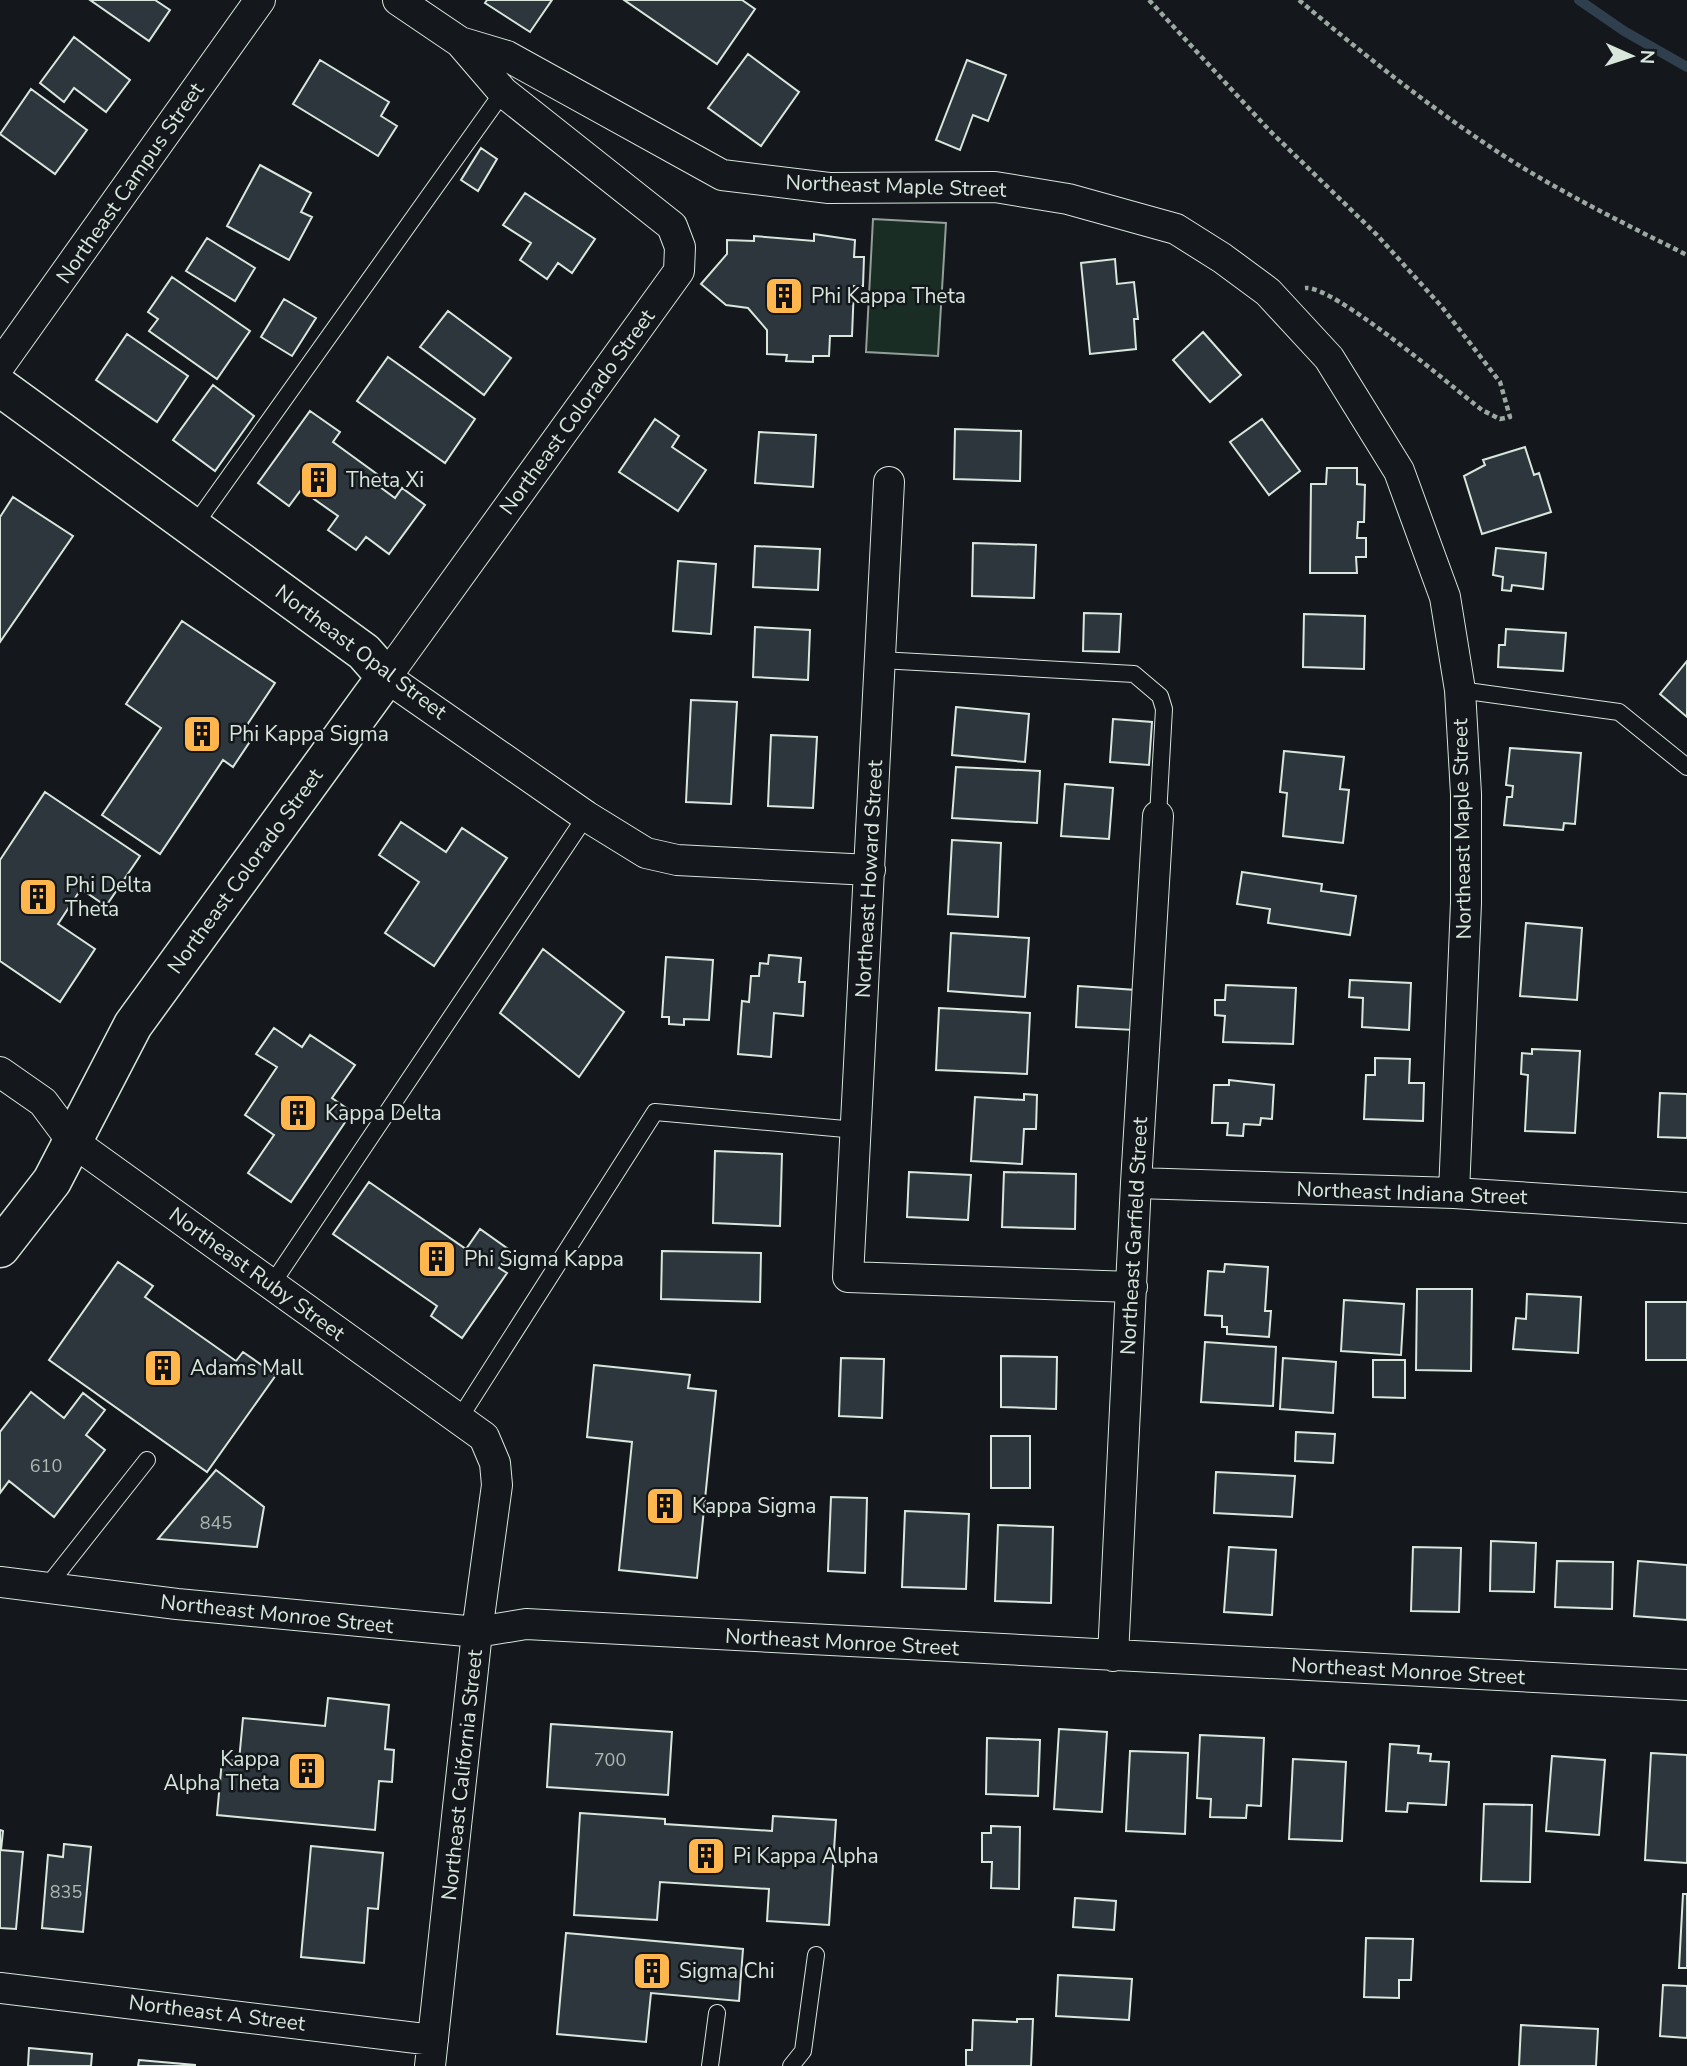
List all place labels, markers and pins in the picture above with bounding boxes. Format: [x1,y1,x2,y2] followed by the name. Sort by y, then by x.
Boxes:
[763,275,805,317] building icon: Phi Kappa Theta
[811,282,966,310] place label: Phi Kappa Theta
[298,459,340,501] building icon: Theta Xi
[346,466,424,494] place label: Theta Xi
[181,713,223,755] building icon: Phi Kappa Sigma
[229,720,389,748] place label: Phi Kappa Sigma
[65,871,152,923] place label: Phi Delta Theta
[17,876,59,918] building icon: Phi Delta Theta
[277,1092,319,1134] building icon: Kappa Delta
[325,1099,442,1127] place label: Kappa Delta
[416,1238,458,1280] building icon: Phi Sigma Kappa
[464,1245,624,1273] place label: Phi Sigma Kappa
[142,1347,184,1389] building icon: Adams Mall
[190,1354,304,1382] place label: Adams Mall
[644,1485,686,1527] building icon: Kappa Sigma
[692,1492,816,1520] place label: Kappa Sigma
[164,1745,280,1797] place label: Kappa Alpha Theta
[286,1750,328,1792] building icon: Kappa Alpha Theta
[685,1835,727,1877] building icon: Pi Kappa Alpha
[733,1842,879,1870] place label: Pi Kappa Alpha
[631,1950,673,1992] building icon: Sigma Chi
[679,1957,775,1985] place label: Sigma Chi

